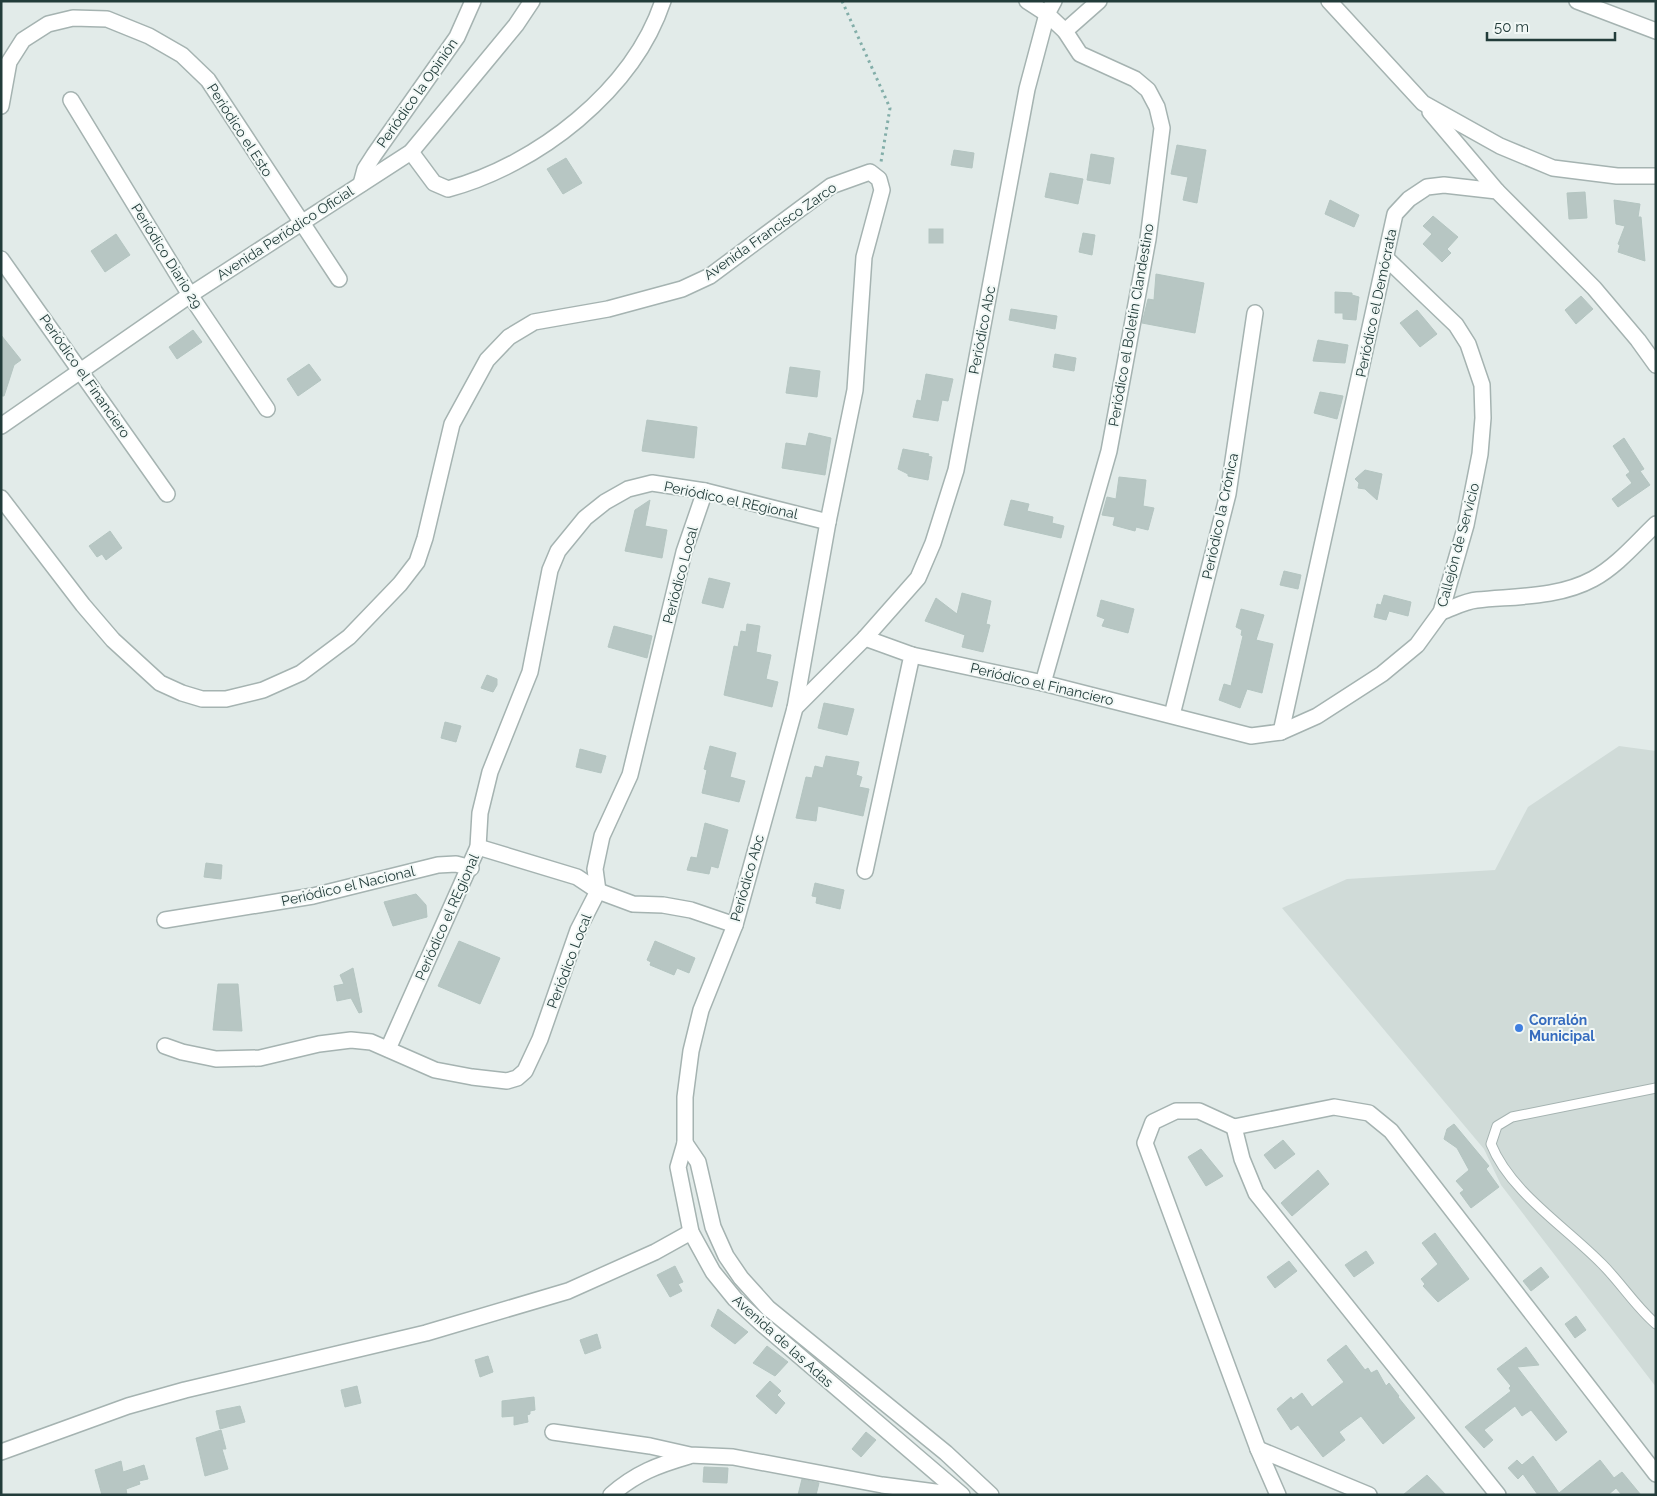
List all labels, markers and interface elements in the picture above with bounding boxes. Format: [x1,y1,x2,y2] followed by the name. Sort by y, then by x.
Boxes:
[1487,10,1614,42] scale bar
[1494,18,1529,36] text: 50 m
[373,35,461,151] street label: Periódico la Opinión
[204,80,276,180] street label: Periódico el Esto
[701,179,839,283] street label: Avenida Francisco Zarco
[214,183,356,283] street label: Avenida Periódico Oficial
[128,201,206,311] street label: Periódico Diario 29
[1105,222,1157,428] street label: Periódico el Boletín Clandestino
[1352,227,1400,379] street label: Periódico el Demócrata
[966,284,998,376] street label: Periódico Abc
[36,311,134,441] street label: Periódico el Financiero
[1199,451,1241,581] street label: Periódico la Crónica
[663,478,800,522] street label: Periódico el REgional
[1434,481,1482,609] street label: Callejón de Servicio
[659,525,701,625] street label: Periódico Local
[969,660,1115,708] street label: Periódico el Financiero
[727,832,767,923] street label: Periódico Abc
[412,851,482,983] street label: Periódico el REgional
[280,863,417,909] street label: Periódico el Nacional
[544,911,594,1010] street label: Periódico Local
[1529,1012,1595,1044] place label: Corralón Municipal
[1513,1022,1525,1034] marker: Corralón Municipal
[729,1292,837,1391] street label: Avenida de las Adas

